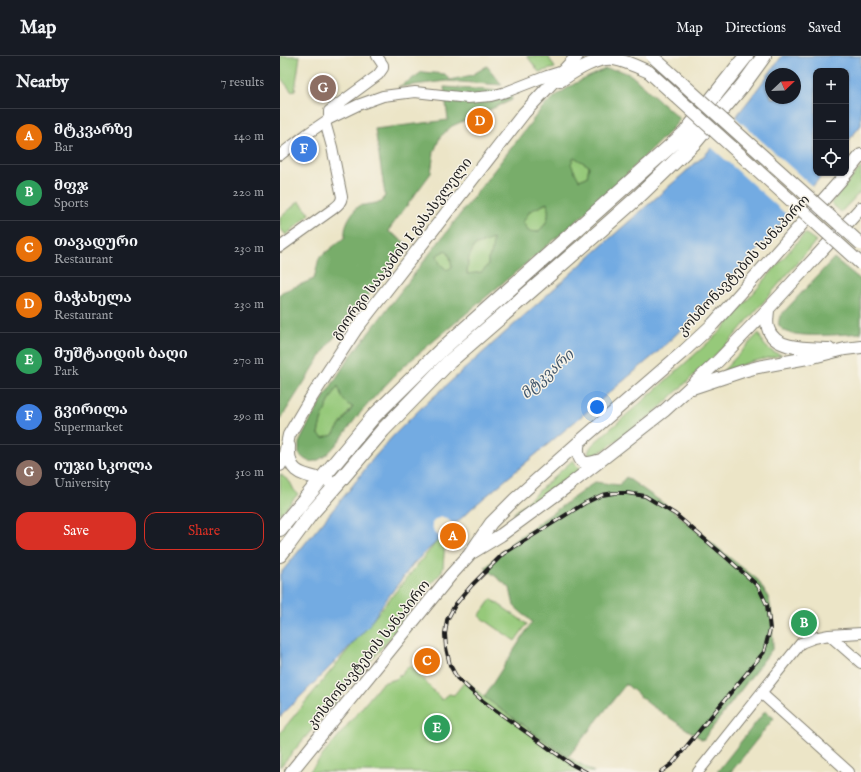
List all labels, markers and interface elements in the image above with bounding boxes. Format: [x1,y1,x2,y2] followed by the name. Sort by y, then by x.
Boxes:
[20,16,56,40] text: Map
[676,19,703,37] text: Map
[725,19,786,37] text: Directions
[808,19,841,37] text: Saved
[765,68,801,104] north arrow
[813,68,849,176] map controls
[813,68,849,104] button: +
[16,72,69,93] text: Nearby
[310,73,336,103] pin: G
[220,74,264,91] text: 7 results
[813,104,849,140] button: −
[467,106,493,136] pin: D
[54,120,133,139] text: მტკვარზე
[25,128,33,145] text: A
[234,128,264,145] text: 140 m
[291,134,317,164] pin: F
[54,139,73,156] text: Bar
[813,140,849,176] button: locate
[327,154,476,343] street label: გიორგი სააკაძის I გასასვლელი
[54,176,89,195] text: მფჯ
[25,184,33,201] text: B
[233,184,264,201] text: 220 m
[674,191,814,340] street label: კოსმონავტების სანაპირო
[54,195,89,212] text: Sports
[54,232,138,251] text: თავადური
[24,240,34,257] text: C
[234,240,264,257] text: 230 m
[54,251,113,268] text: Restaurant
[54,288,132,307] text: მაჭახელა
[24,296,34,313] text: D
[234,296,264,313] text: 230 m
[54,307,113,324] text: Restaurant
[54,344,188,363] text: მუშტაიდის ბაღი
[517,345,579,403] water label: მტკვარი
[24,352,34,369] text: E
[233,352,264,369] text: 270 m
[54,363,79,380] text: Park
[587,397,607,417] your location
[54,400,128,419] text: გვირილა
[25,408,33,425] text: F
[233,408,264,425] text: 290 m
[54,419,123,436] text: Supermarket
[54,456,153,475] text: იუჯი სკოლა
[24,464,34,481] text: G
[235,464,264,481] text: 310 m
[54,475,110,492] text: University
[16,512,136,550] button: Save
[144,512,264,550] button: Share
[440,521,466,551] pin: A
[303,577,434,733] street label: კოსმონავტების სანაპირო
[791,608,817,638] pin: B
[414,646,440,676] pin: C
[424,713,450,743] pin: E

